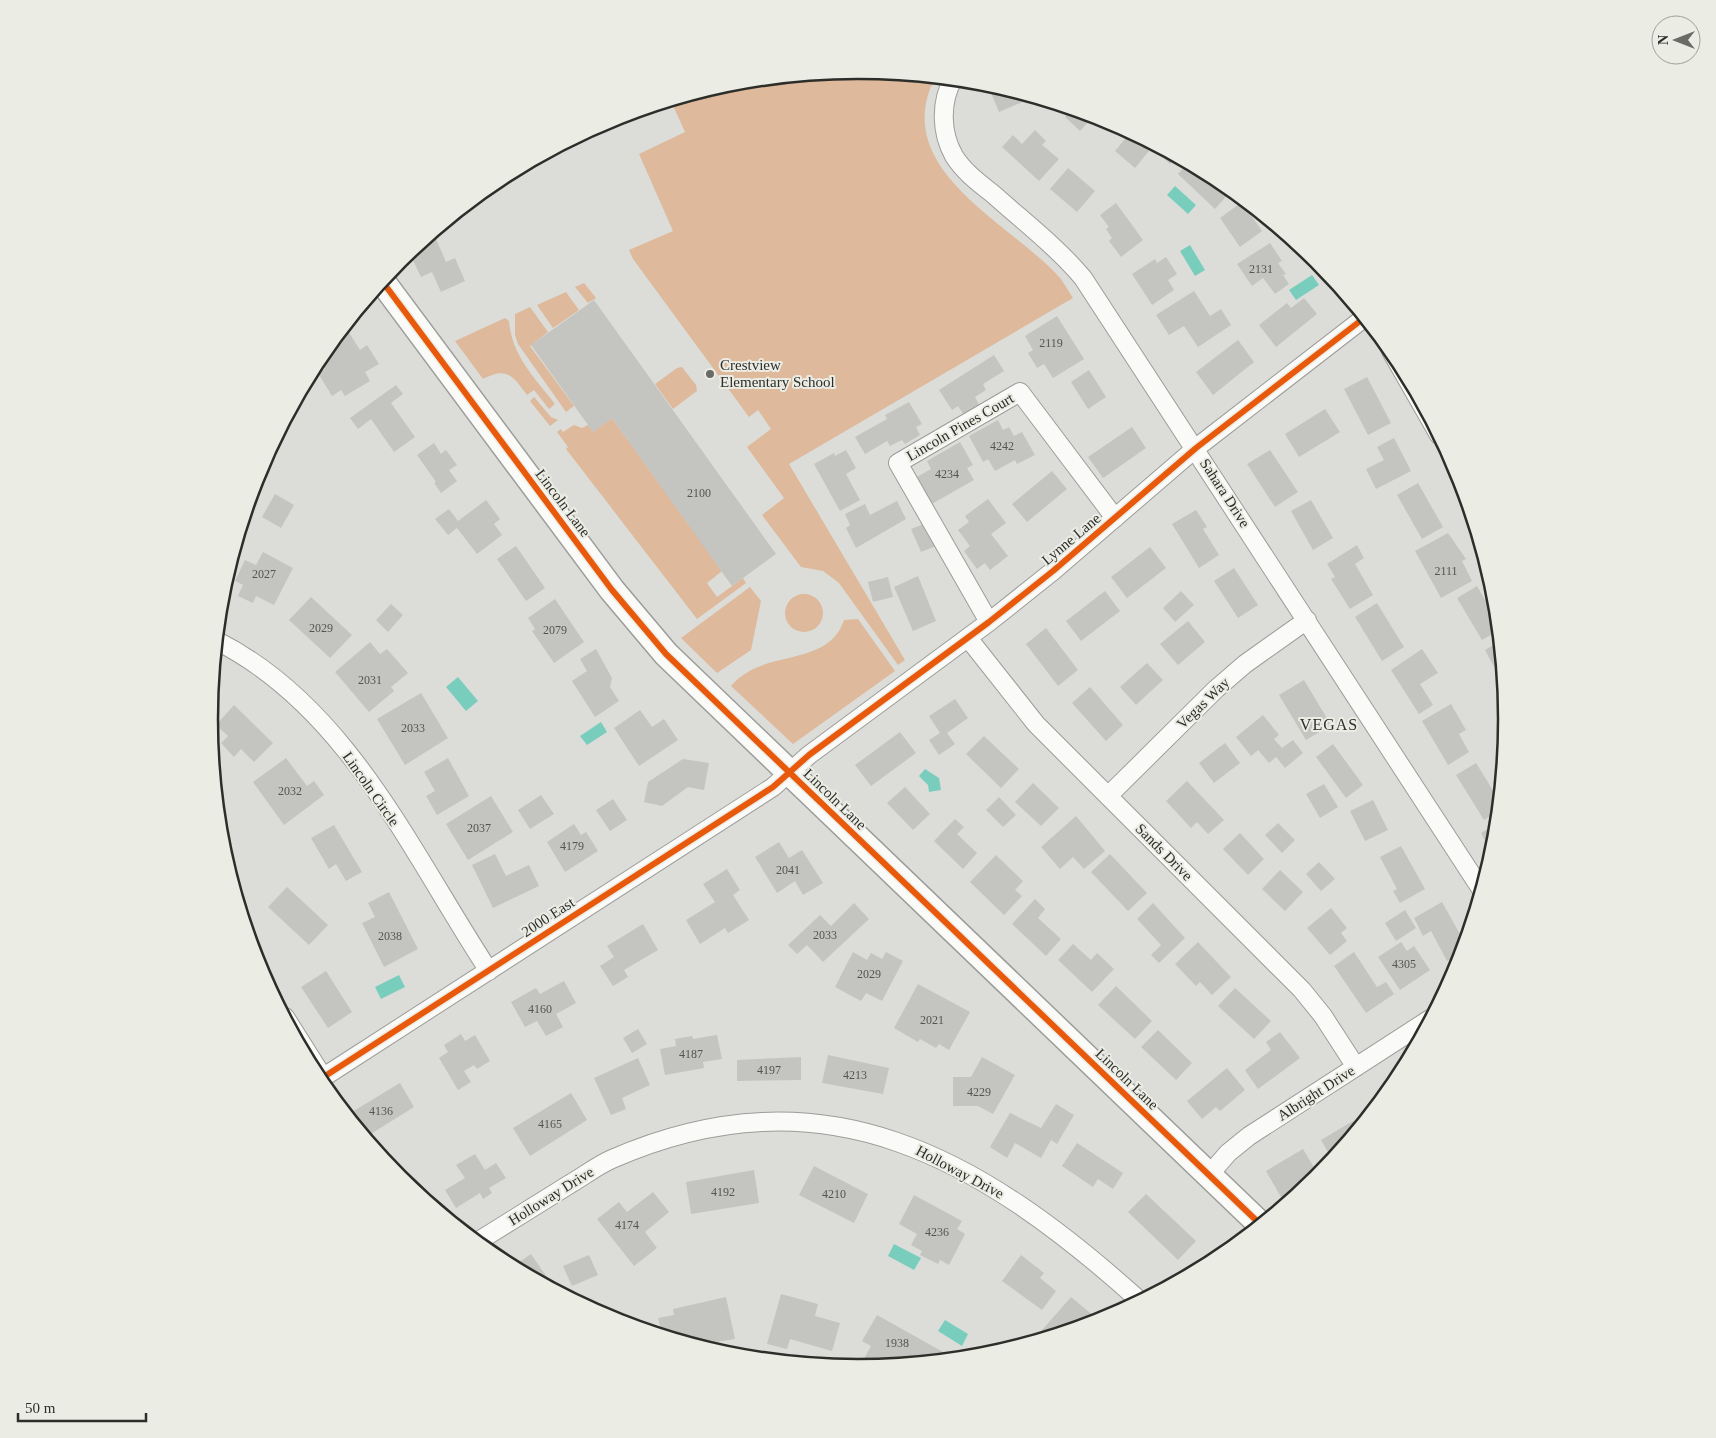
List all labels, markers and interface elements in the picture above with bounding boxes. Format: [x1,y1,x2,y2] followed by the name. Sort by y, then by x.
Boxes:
[1651,15,1701,65] north arrow
[1656,35,1671,45] text: N
[1249,262,1273,276] house number: 2131
[1039,336,1063,350] house number: 2119
[720,357,835,390] place label: Crestview Elementary School
[704,368,716,380] marker: Crestview Elementary School
[904,389,1017,464] street label: Lincoln Pines Court
[990,439,1014,453] house number: 4242
[1197,456,1253,531] street label: Sahara Drive
[532,466,594,540] street label: Lincoln Lane
[935,467,959,481] house number: 4234
[687,486,711,500] house number: 2100
[1039,510,1104,568] street label: Lynne Lane
[1434,564,1458,578] house number: 2111
[252,567,276,581] house number: 2027
[309,621,333,635] house number: 2029
[543,623,567,637] house number: 2079
[358,673,382,687] house number: 2031
[1174,674,1233,732] street label: Vegas Way
[1300,716,1358,733] district label: VEGAS
[401,721,425,735] house number: 2033
[339,749,403,830] street label: Lincoln Circle
[801,765,870,833] street label: Lincoln Lane
[278,784,302,798] house number: 2032
[1132,820,1196,884] street label: Sands Drive
[467,821,491,835] house number: 2037
[560,839,584,853] house number: 4179
[776,863,800,877] house number: 2041
[519,894,578,940] street label: 2000 East
[813,928,837,942] house number: 2033
[378,929,402,943] house number: 2038
[1392,957,1416,971] house number: 4305
[857,967,881,981] house number: 2029
[528,1002,552,1016] house number: 4160
[920,1013,944,1027] house number: 2021
[1093,1045,1162,1113] street label: Lincoln Lane
[679,1047,703,1061] house number: 4187
[1274,1062,1358,1124] street label: Albright Drive
[757,1063,781,1077] house number: 4197
[843,1068,867,1082] house number: 4213
[967,1085,991,1099] house number: 4229
[369,1104,393,1118] house number: 4136
[538,1117,562,1131] house number: 4165
[913,1142,1007,1202] street label: Holloway Drive
[506,1163,597,1229] street label: Holloway Drive
[711,1185,735,1199] house number: 4192
[822,1187,846,1201] house number: 4210
[615,1218,639,1232] house number: 4174
[925,1225,949,1239] house number: 4236
[885,1336,909,1350] house number: 1938
[18,1390,145,1422] scale bar
[25,1400,56,1416] text: 50 m

